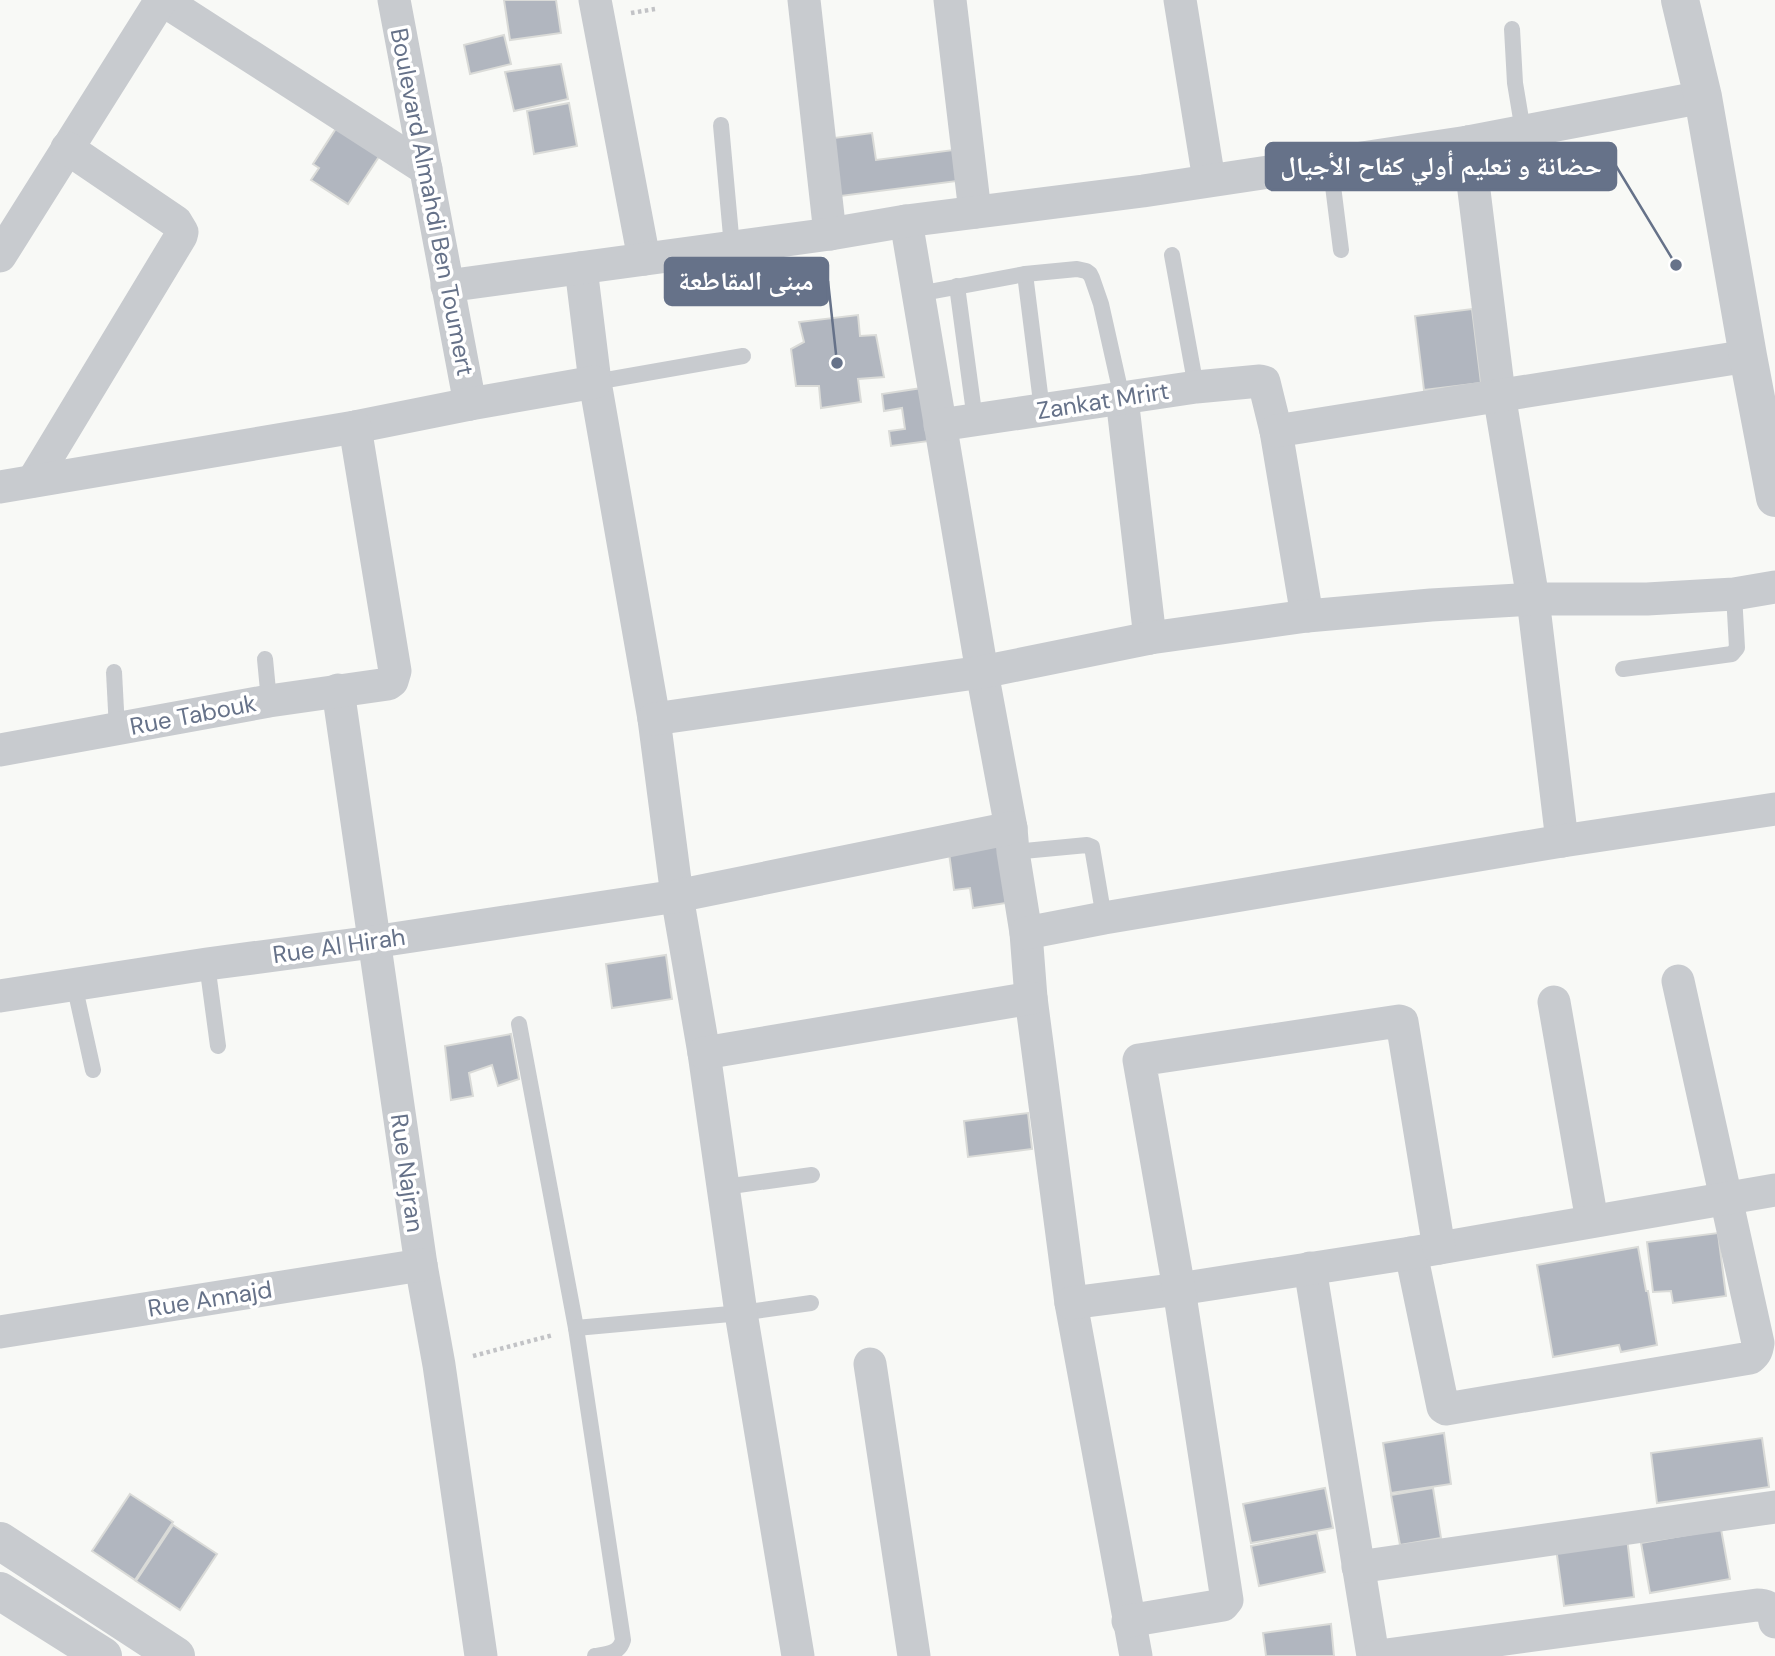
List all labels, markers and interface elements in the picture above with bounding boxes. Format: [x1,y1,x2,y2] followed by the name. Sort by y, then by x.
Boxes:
[384,25,481,378] street label: Boulevard Almahdi Ben Toumert
[1266,143,1616,190] callout: حضانة و تعليم أولي كفاح الأجيال
[1280,149,1602,186] text: حضانة و تعليم أولي كفاح الأجيال
[665,258,828,305] callout: مبنى المقاطعة
[678,264,814,298] text: مبنى المقاطعة
[1035,375,1171,426] street label: Zankat Mrirt
[127,687,259,742] street label: Rue Tabouk
[271,921,407,970] street label: Rue Al Hirah
[384,1112,431,1234] street label: Rue Najran
[146,1273,274,1324] street label: Rue Annajd

